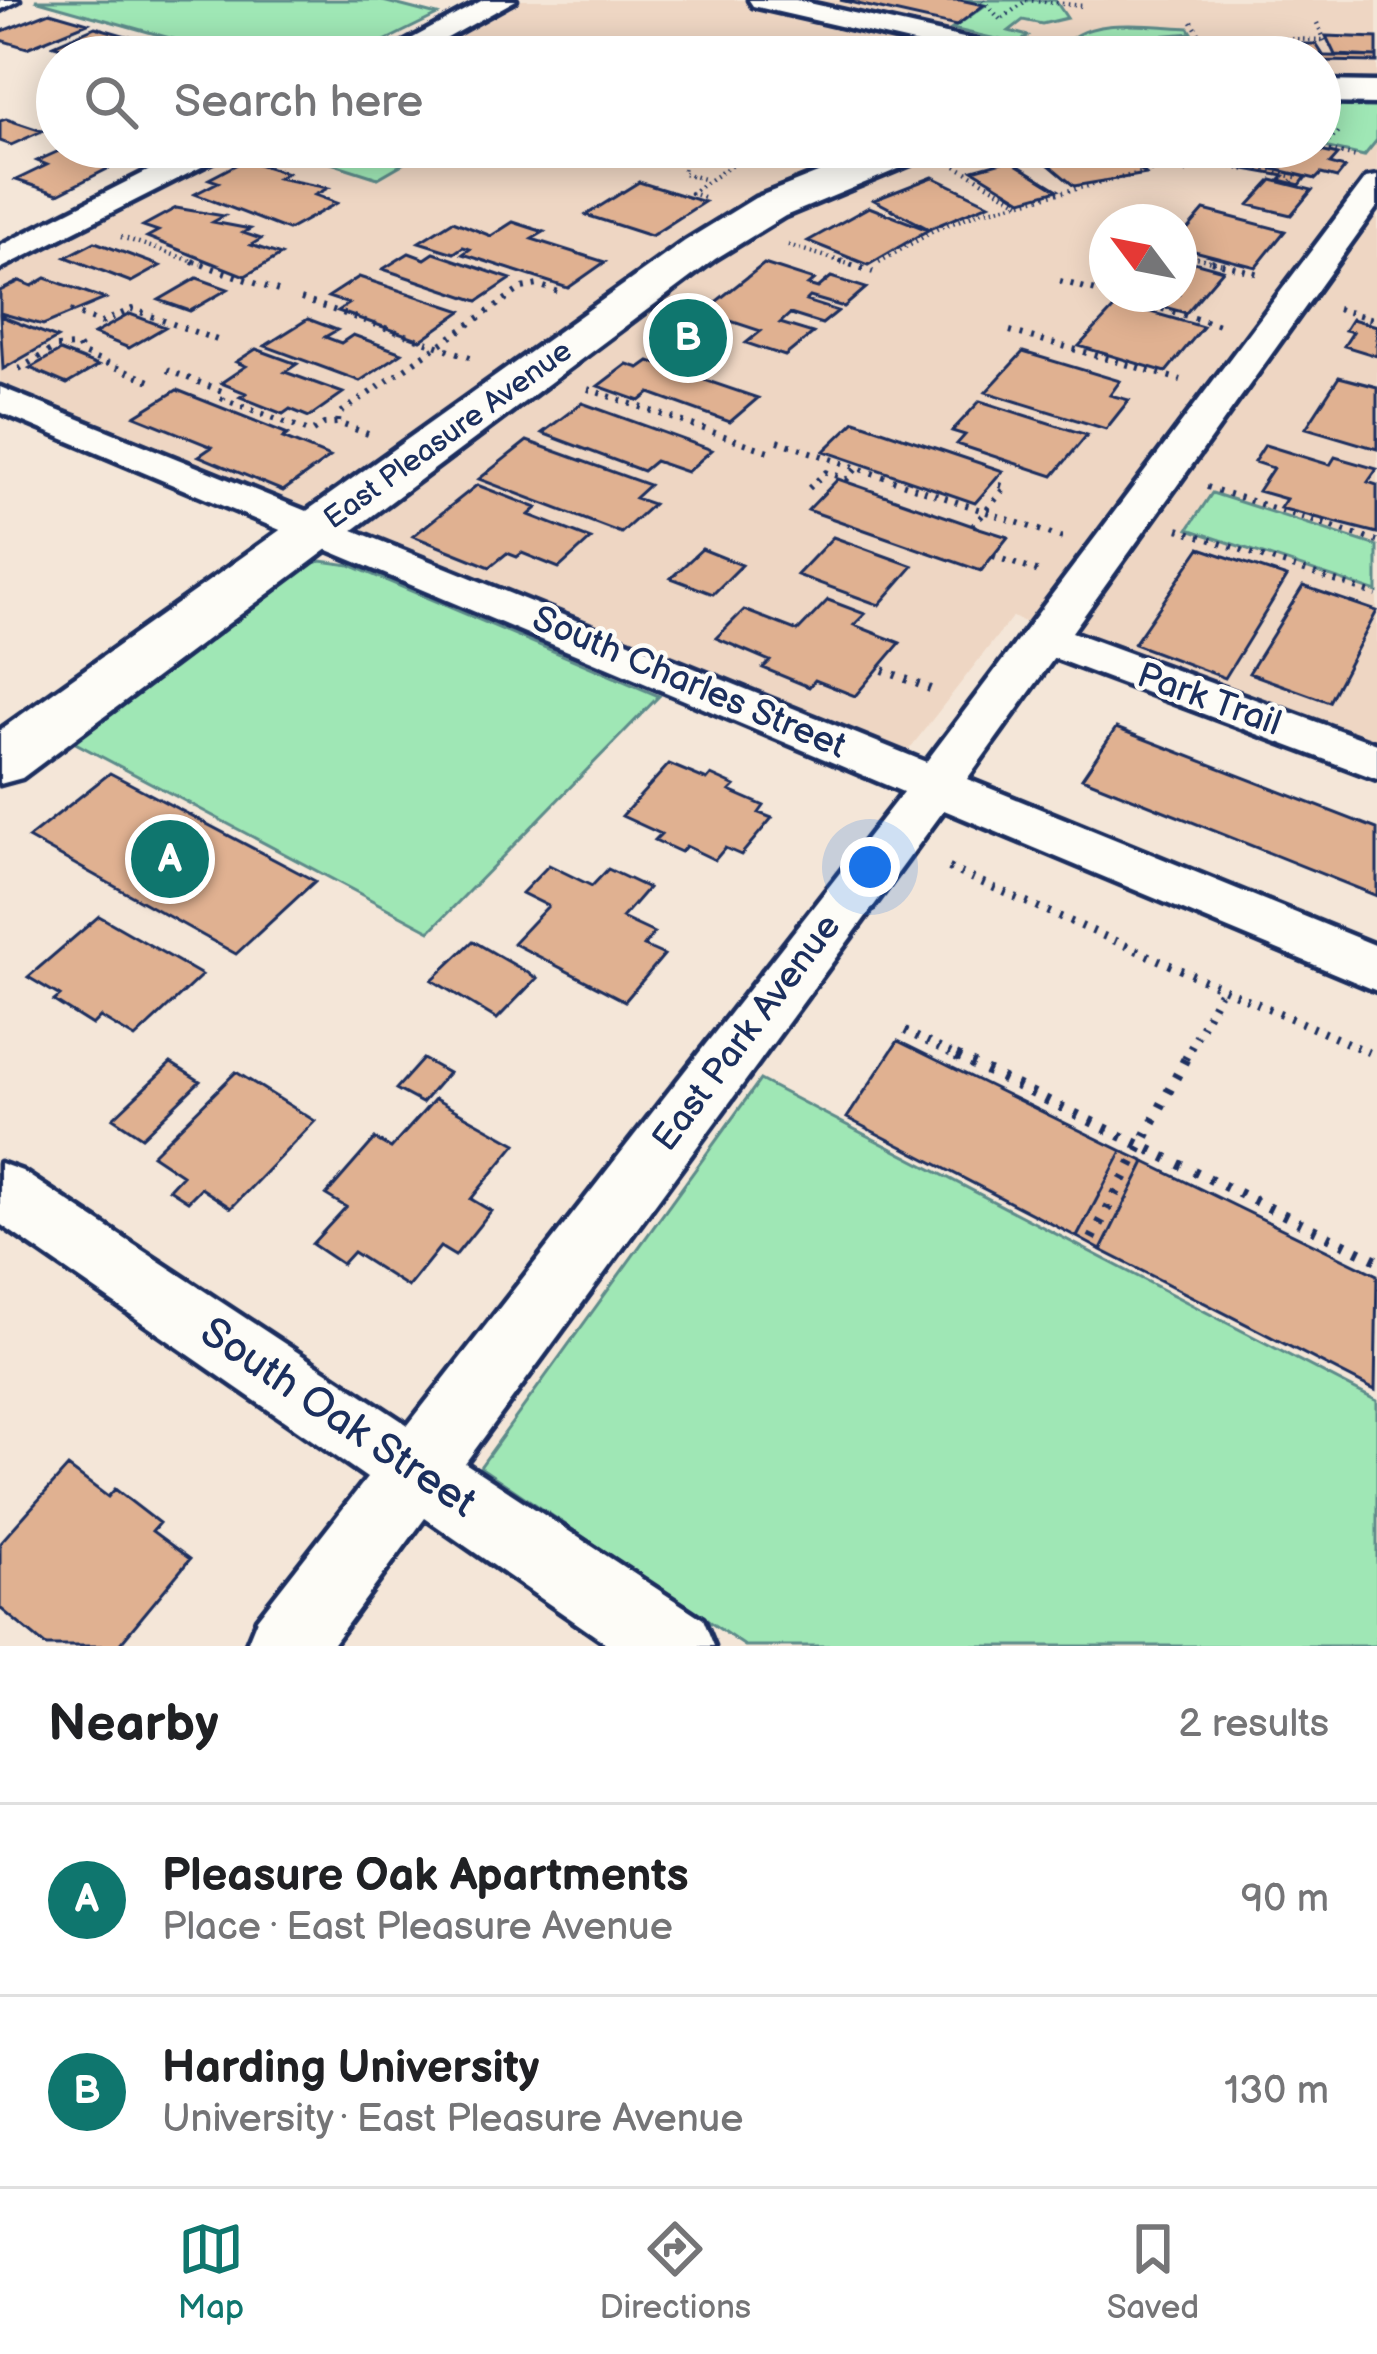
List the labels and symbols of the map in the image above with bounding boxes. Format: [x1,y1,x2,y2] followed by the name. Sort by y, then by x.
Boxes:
[1089,204,1197,312] north arrow
[649,293,727,383] pin: B
[317,333,579,537] street label: East Pleasure Avenue
[526,598,852,768] street label: South Charles Street
[1131,654,1287,746] street label: Park Trail
[131,814,209,904] pin: A
[840,837,900,897] your location
[644,906,850,1160] street label: East Park Avenue
[191,1307,486,1529] street label: South Oak Street

